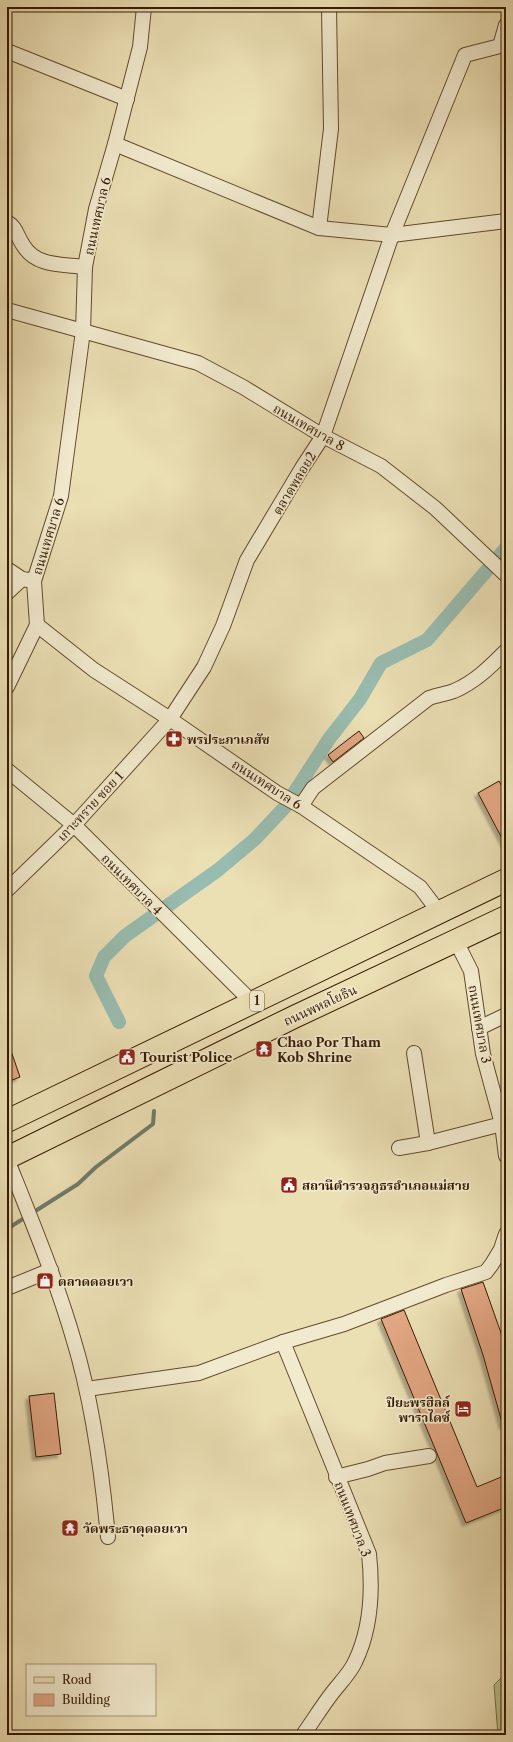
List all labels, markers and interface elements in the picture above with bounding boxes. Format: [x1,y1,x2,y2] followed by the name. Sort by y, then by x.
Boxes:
[80,175,114,257] street label: ถนนเทศบาล 6
[270,400,348,454] street label: ถนนเทศบาล 8
[269,449,319,517] street label: ตลาดพลอย2
[29,495,67,577] street label: ถนนเทศบาล 6
[164,729,184,749] pharmacy icon: พรประภาเภสัช
[187,731,270,747] place label: พรประภาเภสัช
[229,756,305,813] street label: ถนนเทศบาล 6
[54,767,127,844] street label: เกาะทราย ซอย 1
[98,850,166,918] street label: ถนนเทศบาล 4
[281,981,360,1029] street label: ถนนพหลโยธิน
[465,984,495,1064] street label: ถนนเทศบาล 3
[250,991,264,1011] road number: 1
[277,1034,381,1065] place label: Chao Por Tham Kob Shrine
[254,1039,274,1059] temple icon: Chao Por Tham Kob Shrine
[117,1047,137,1067] public building icon: Tourist Police
[140,1049,232,1065] place label: Tourist Police
[279,1175,299,1195] public building icon: สถานีตำรวจภูธรอำเภอแม่สาย
[302,1177,470,1194] place label: สถานีตำรวจภูธรอำเภอแม่สาย
[35,1271,55,1291] shop icon: ตลาดดอยเวา
[58,1273,133,1289] place label: ตลาดดอยเวา
[386,1394,451,1425] place label: ปิยะพรฮิลล์ พาราไดซ์
[453,1399,473,1419] hotel icon: ปิยะพรฮิลล์ พาราไดซ์
[331,1479,375,1559] street label: ถนนเทศบาล 3
[60,1518,80,1538] temple icon: วัดพระธาตุดอยเวา
[83,1520,188,1537] place label: วัดพระธาตุดอยเวา
[26,1664,156,1716] legend
[62,1672,92,1687] text: Road
[62,1692,110,1707] text: Building

